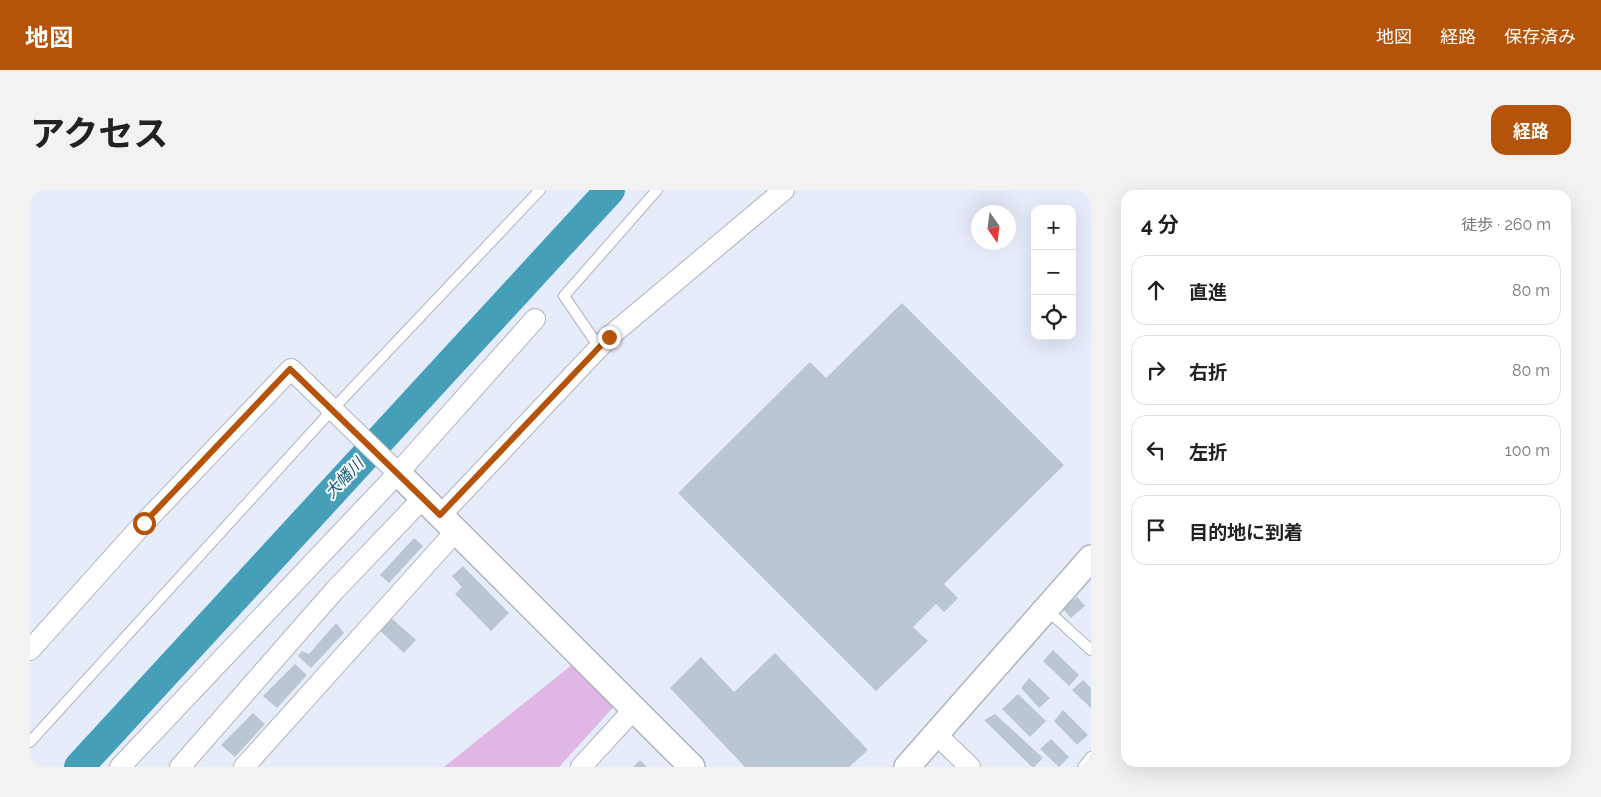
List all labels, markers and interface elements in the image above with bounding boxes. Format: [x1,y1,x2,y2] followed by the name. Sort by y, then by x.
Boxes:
[25,23,73,52] text: 地図
[1376,26,1412,47] text: 地図
[1440,26,1476,47] text: 経路
[1504,26,1576,47] text: 保存済み
[1491,105,1571,155] button: 経路
[30,113,168,154] text: アクセス
[971,205,1016,250] north arrow
[1031,205,1076,340] map controls
[1031,205,1076,250] button: +
[1141,212,1179,237] text: 4 分
[1461,215,1551,234] text: 徒歩 · 260 m
[1031,250,1076,295] button: −
[1142,276,1170,304] icon: ahead
[1189,281,1227,303] text: 直進
[1512,281,1550,300] text: 80 m
[1031,295,1076,340] button: locate
[598,326,621,349] route end
[1142,356,1170,384] icon: right
[1189,361,1227,383] text: 右折
[1512,361,1550,380] text: 80 m
[1142,436,1170,464] icon: left
[1189,441,1227,463] text: 左折
[1505,441,1550,460] text: 100 m
[321,453,369,502] water label: 大幡川
[133,512,156,535] route start
[1142,516,1170,544] icon: arrive
[1189,521,1303,543] text: 目的地に到着

